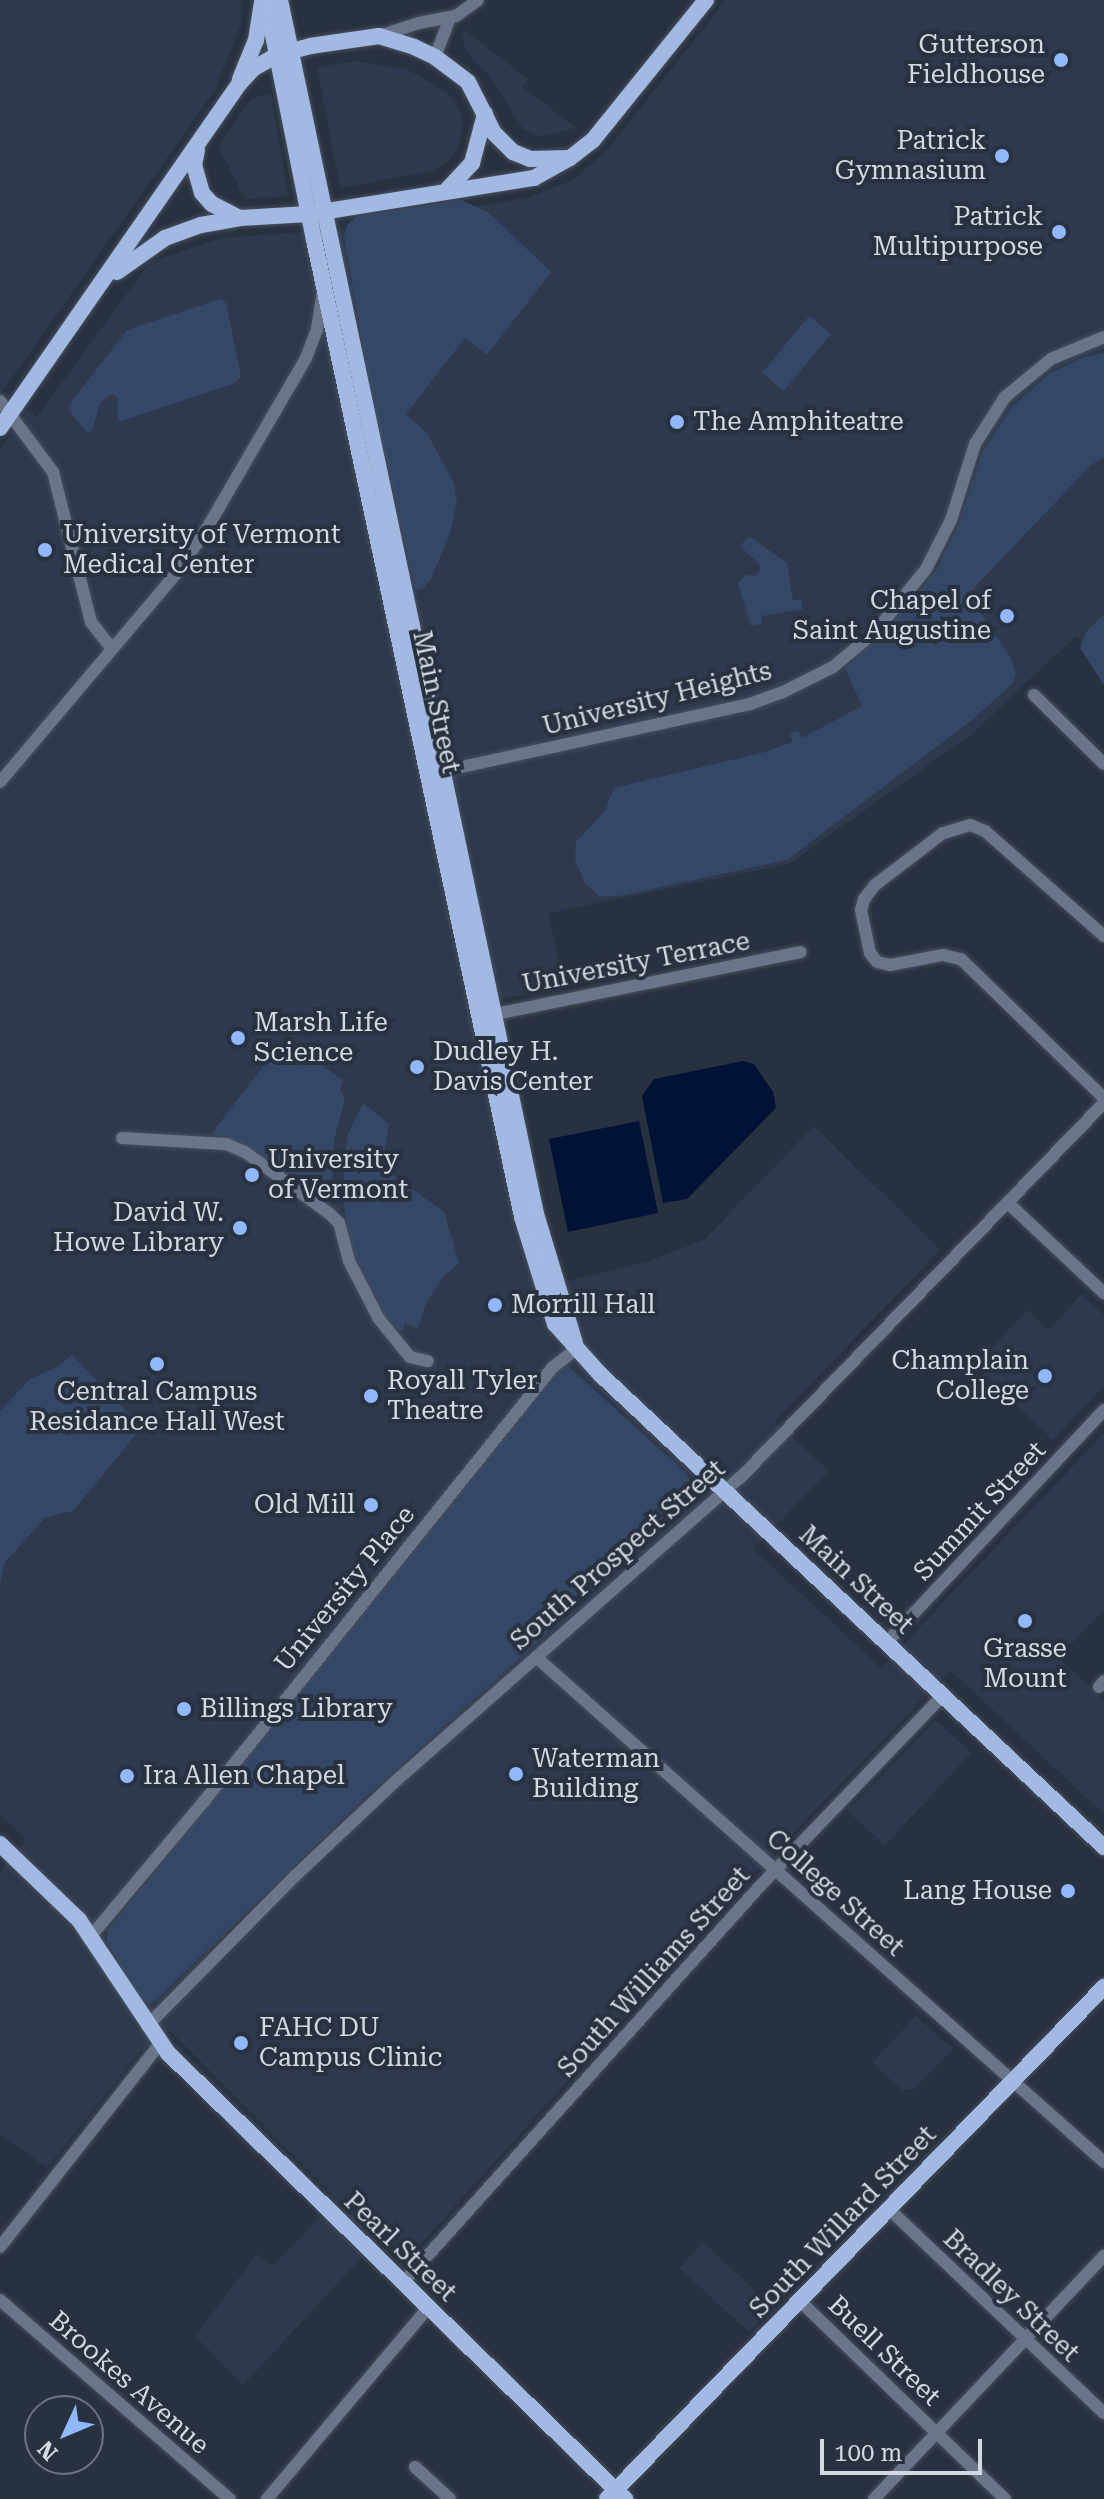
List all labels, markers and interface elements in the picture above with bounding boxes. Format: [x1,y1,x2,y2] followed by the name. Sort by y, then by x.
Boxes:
[907,29,1045,90] place label: Gutterson Fieldhouse
[1052,51,1070,69] marker: Gutterson Fieldhouse
[835,125,986,186] place label: Patrick Gymnasium
[993,147,1011,165] marker: Patrick Gymnasium
[873,201,1043,262] place label: Patrick Multipurpose
[1050,223,1068,241] marker: Patrick Multipurpose
[693,406,904,438] place label: The Amphiteatre
[668,413,686,431] marker: The Amphiteatre
[63,519,341,580] place label: University of Vermont Medical Center
[34,539,56,561] marker: University of Vermont Medical Center
[793,585,991,646] place label: Chapel of Saint Augustine
[998,607,1016,625] marker: Chapel of Saint Augustine
[406,628,466,776] street label: Main Street
[539,655,775,743] street label: University Heights
[520,926,752,1000] street label: University Terrace
[254,1007,388,1068] place label: Marsh Life Science
[229,1029,247,1047] marker: Marsh Life Science
[433,1036,593,1098] place label: Dudley H. Davis Center
[408,1058,426,1076] marker: Dudley H. Davis Center
[268,1144,408,1206] place label: University of Vermont
[243,1166,261,1184] marker: University of Vermont
[53,1197,224,1258] place label: David W. Howe Library
[231,1219,249,1237] marker: David W. Howe Library
[511,1289,655,1321] place label: Morrill Hall
[486,1296,504,1314] marker: Morrill Hall
[892,1345,1029,1406] place label: Champlain College
[148,1355,166,1373] marker: Central Campus Residance Hall West
[387,1365,537,1426] place label: Royall Tyler Theatre
[1036,1367,1054,1385] marker: Champlain College
[29,1376,285,1438] place label: Central Campus Residance Hall West
[362,1387,380,1405] marker: Royall Tyler Theatre
[908,1435,1052,1587] street label: Summit Street
[504,1453,732,1657] street label: South Prospect Street
[254,1489,355,1521] place label: Old Mill
[362,1496,380,1514] marker: Old Mill
[268,1500,422,1678] street label: University Place
[792,1519,920,1641] street label: Main Street
[1016,1612,1034,1630] marker: Grasse Mount
[983,1633,1067,1694] place label: Grasse Mount
[200,1693,393,1725] place label: Billings Library
[175,1700,193,1718] marker: Billings Library
[532,1743,660,1804] place label: Waterman Building
[143,1760,345,1792] place label: Ira Allen Chapel
[507,1765,525,1783] marker: Waterman Building
[118,1767,136,1785] marker: Ira Allen Chapel
[760,1823,910,1963] street label: College Street
[551,1860,757,2084] street label: South Williams Street
[903,1875,1052,1907] place label: Lang House
[1059,1882,1077,1900] marker: Lang House
[259,2012,442,2074] place label: FAHC DU Campus Clinic
[230,2032,252,2054] marker: FAHC DU Campus Clinic
[743,2119,943,2325] street label: South Willard Street
[337,2186,463,2308] street label: Pearl Street
[937,2223,1085,2369] street label: Bradley Street
[821,2290,947,2412] street label: Buell Street
[43,2305,215,2461] street label: Brookes Avenue
[24,2395,104,2475] north arrow
[824,2423,986,2473] scale bar
[33,2436,63,2465] text: N
[834,2439,902,2467] text: 100 m

